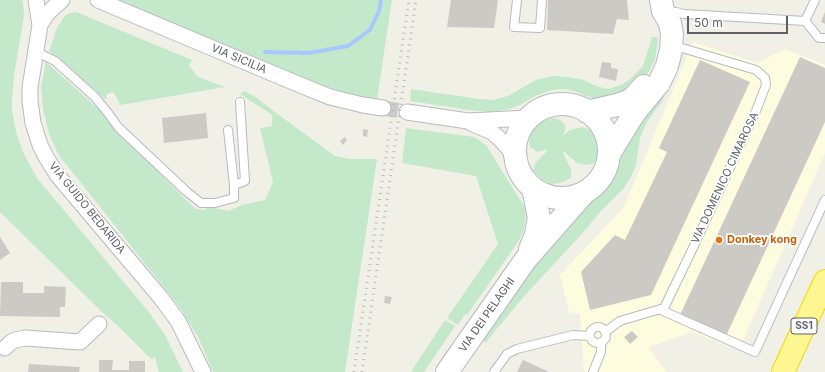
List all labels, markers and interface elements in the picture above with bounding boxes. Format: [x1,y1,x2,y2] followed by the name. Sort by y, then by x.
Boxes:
[689,8,790,34] scale bar
[694,15,723,30] text: 50 m
[209,41,269,77] street label: VIA SICILIA
[689,110,761,246] street label: VIA DOMENICO CIMAROSA
[46,159,128,257] street label: VIA GUIDO BEDARIDA
[727,233,797,247] place label: Donkey kong
[714,235,724,245] marker: Donkey kong
[456,275,518,355] street label: VIA DEI PELAGHI
[791,318,817,334] road number: SS1

